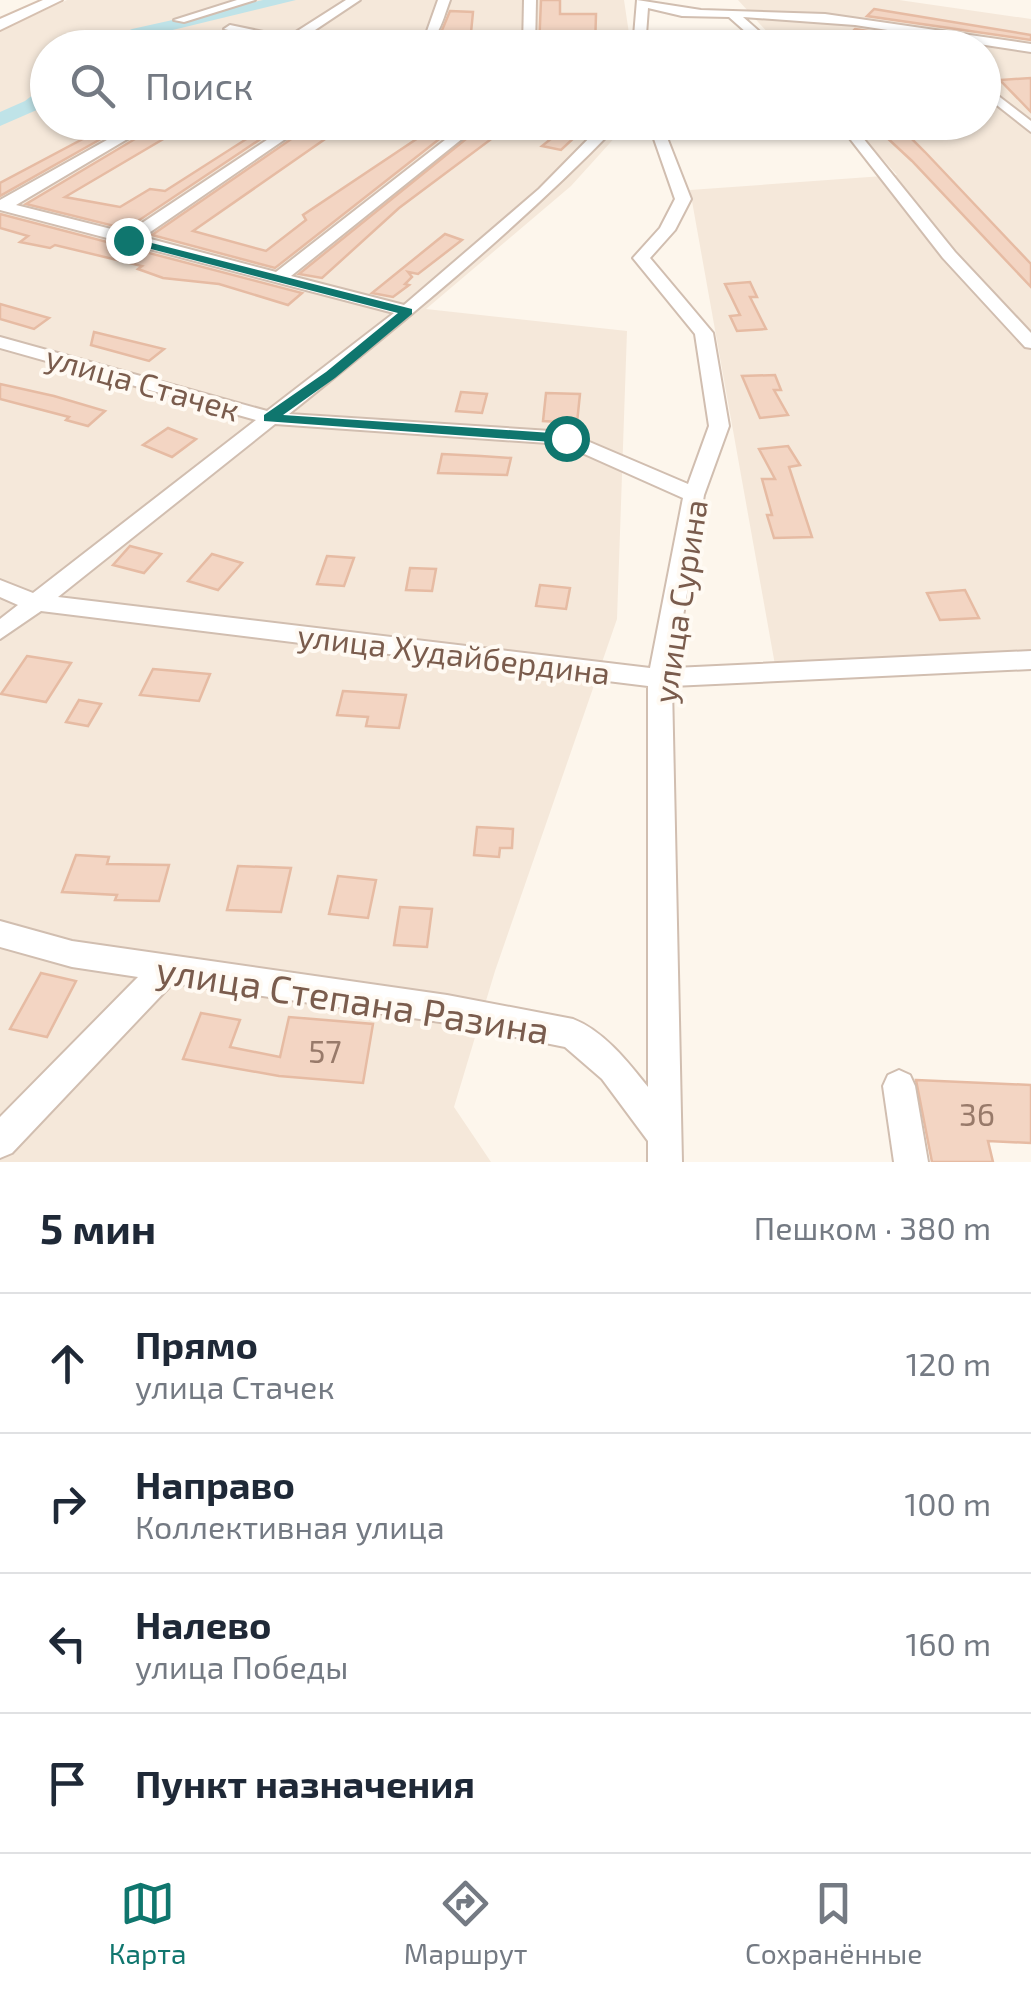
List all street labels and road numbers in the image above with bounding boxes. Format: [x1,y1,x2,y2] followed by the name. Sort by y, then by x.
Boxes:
[42,336,244,429] street label: улица Стачек
[644,497,715,705] street label: улица Сурина
[295,615,612,692] street label: улица Худайбердина
[153,945,553,1053] street label: улица Степана Разина

